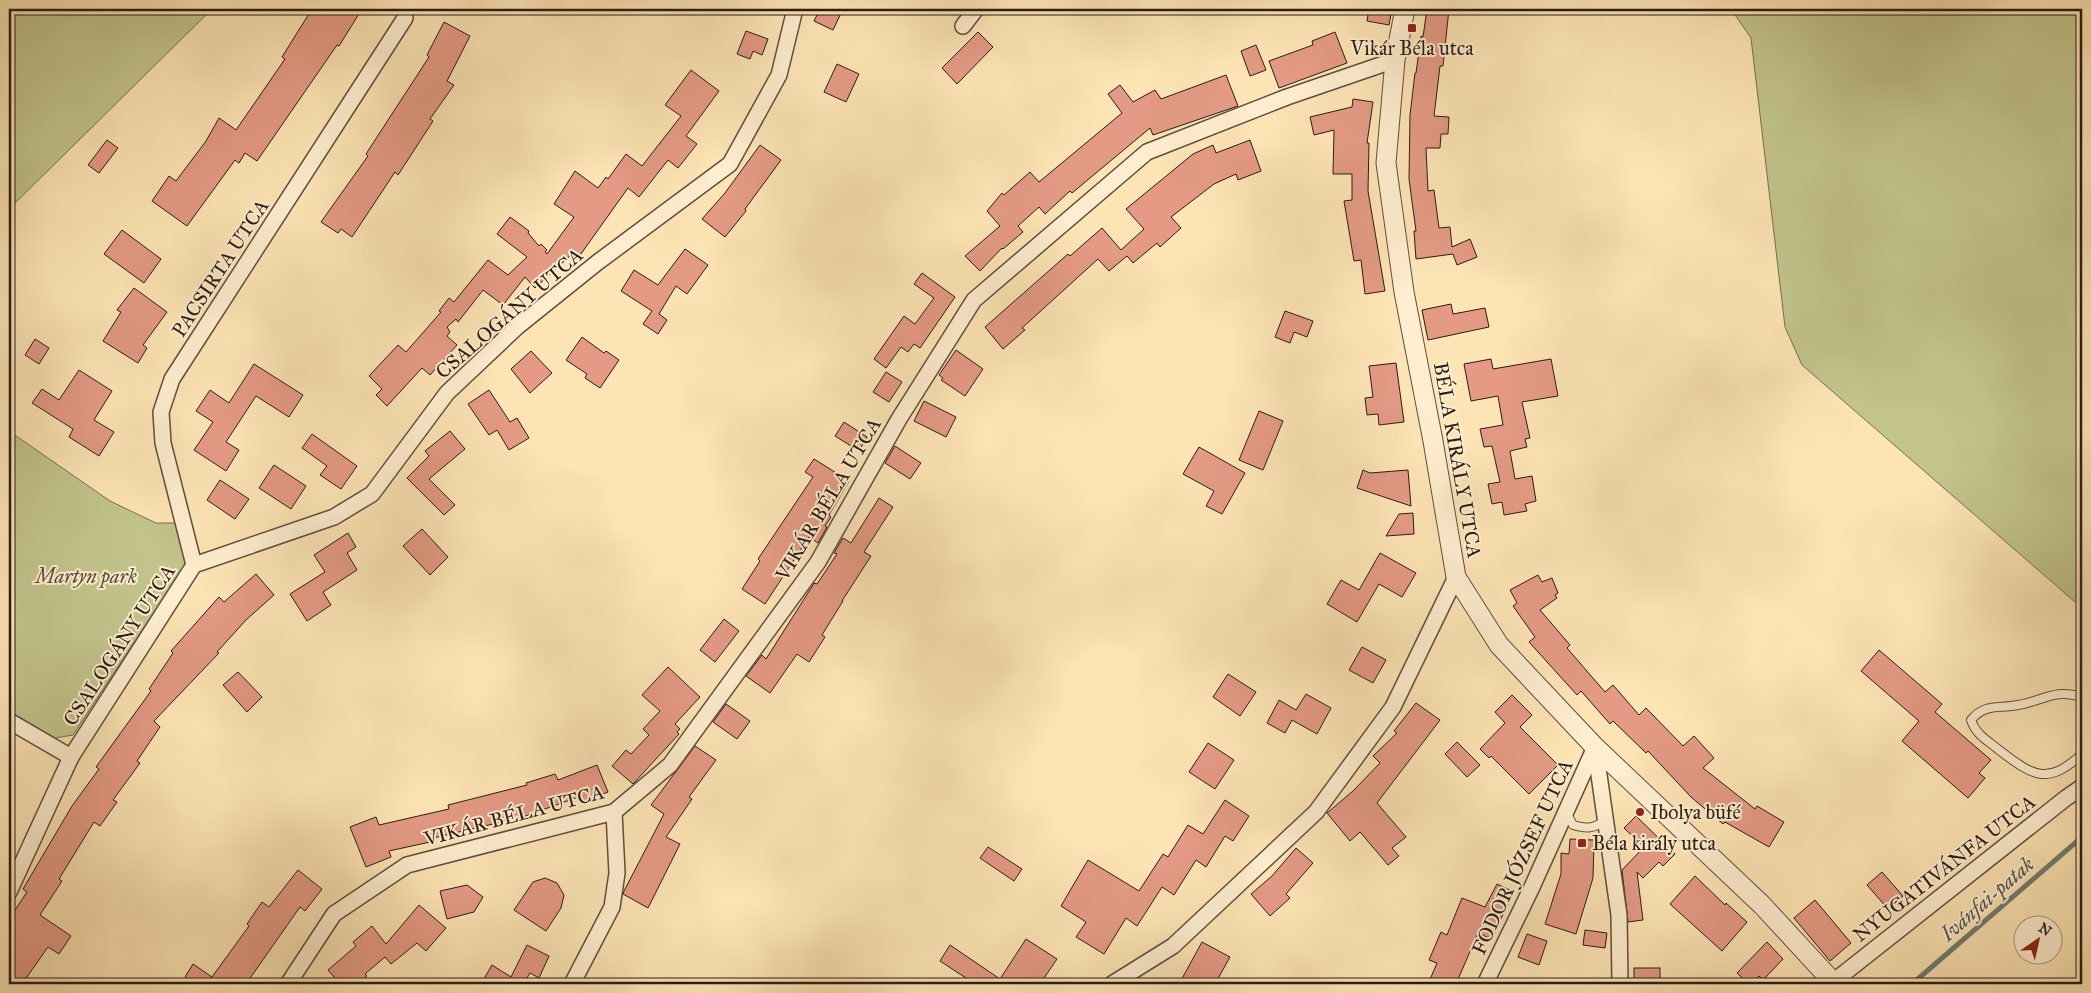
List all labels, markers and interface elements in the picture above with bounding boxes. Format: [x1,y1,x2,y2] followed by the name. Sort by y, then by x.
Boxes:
[1406,22,1418,34] marker: Vikár Béla utca
[1349,36,1474,60] place label: Vikár Béla utca
[167,194,274,341] street label: PACSIRTA UTCA
[430,241,588,383] street label: CSALOGÁNY UTCA
[1429,360,1489,560] street label: BÉLA KIRÁLY UTCA
[768,412,886,586] street label: VIKÁR BÉLA UTCA
[57,559,180,730] street label: CSALOGÁNY UTCA
[33,564,137,589] park label: Martyn park
[1464,754,1579,959] street label: FODOR JÓZSEF UTCA
[420,777,607,851] street label: VIKÁR BÉLA UTCA
[1847,788,2040,947] street label: NYUGATIVÁNFA UTCA
[1650,800,1741,824] place label: Ibolya büfé
[1634,806,1646,818] marker: Ibolya büfé
[1592,831,1716,855] place label: Béla király utca
[1576,837,1588,849] marker: Béla király utca
[1934,851,2040,947] water label: Ivánfai-patak
[2014,916,2064,966] north arrow
[2035,919,2055,940] text: N

